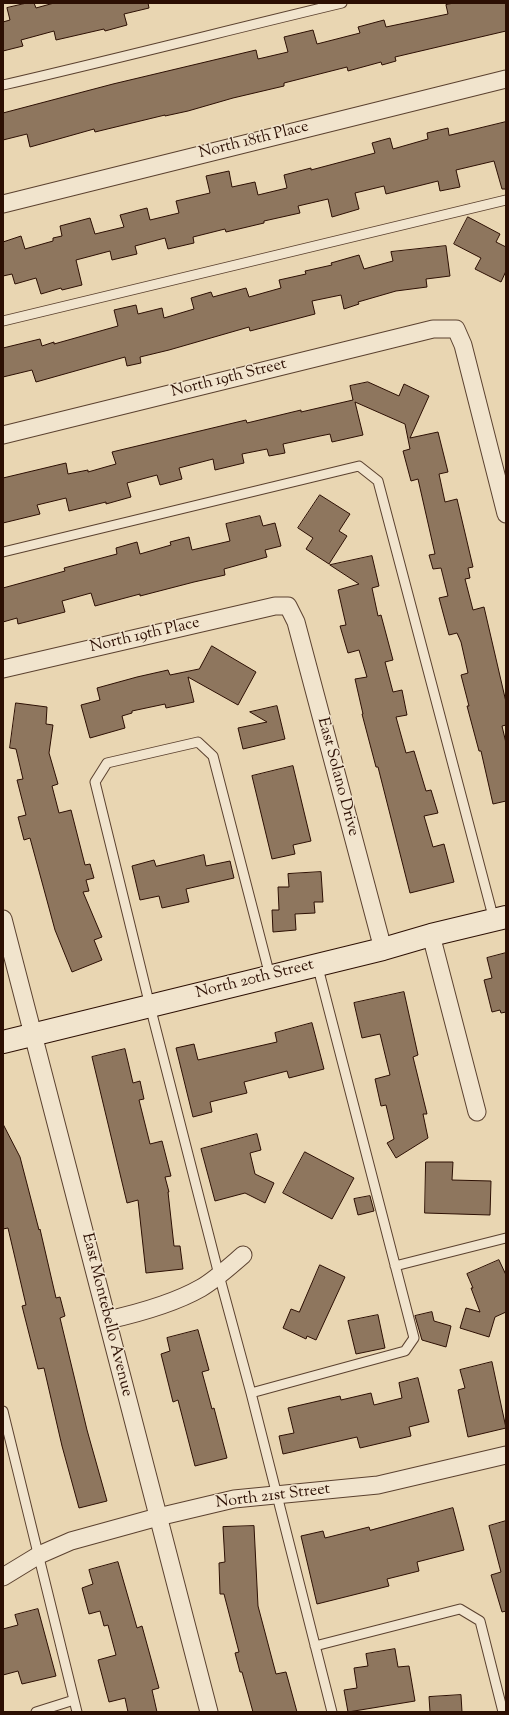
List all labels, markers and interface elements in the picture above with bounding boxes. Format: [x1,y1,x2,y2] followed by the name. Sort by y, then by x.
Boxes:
[197,118,311,164] street label: North 18th Place
[169,355,289,403] street label: North 19th Street
[88,614,202,658] street label: North 19th Place
[312,715,362,839] street label: East Solano Drive
[194,956,316,1004] street label: North 20th Street
[76,1231,136,1399] street label: East Montebello Avenue
[215,1480,331,1514] street label: North 21st Street

